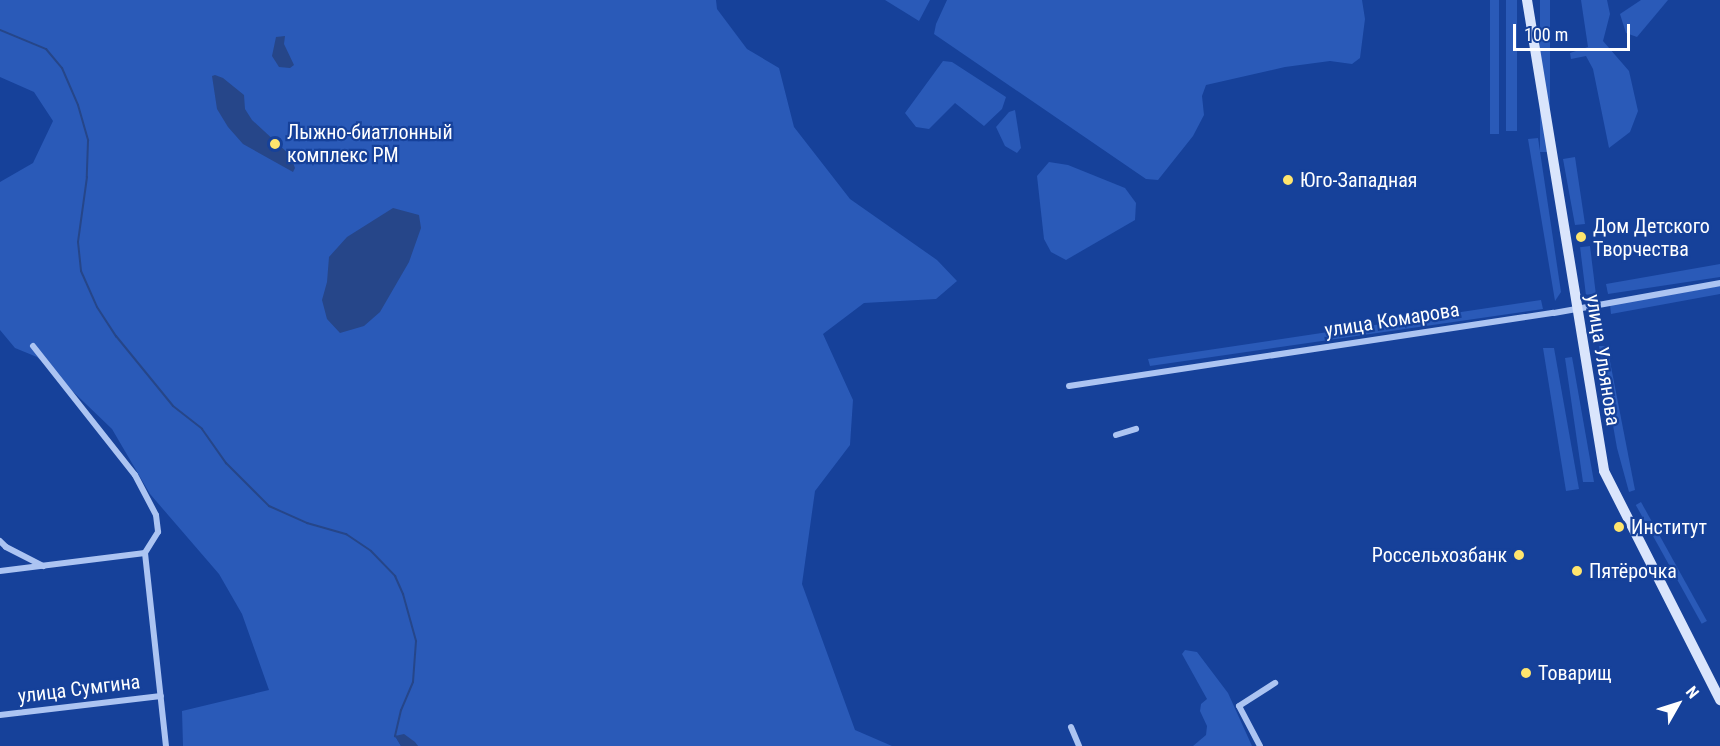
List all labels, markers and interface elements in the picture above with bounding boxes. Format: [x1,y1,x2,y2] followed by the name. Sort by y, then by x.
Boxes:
[1516,12,1633,50] scale bar
[1524,24,1568,45] text: 100 m
[287,120,453,167] place label: Лыжно-биатлонный комплекс РМ
[268,137,282,151] marker: Лыжно-биатлонный комплекс РМ
[1300,168,1417,192] place label: Юго-Западная
[1281,173,1295,187] marker: Юго-Западная
[1593,214,1710,261] place label: Дом Детского Творчества
[1574,230,1588,244] marker: Дом Детского Творчества
[1581,293,1625,427] street label: улица Ульянова
[1323,298,1461,342] street label: улица Комарова
[1631,515,1707,539] place label: Институт
[1612,520,1626,534] marker: Институт
[1372,543,1507,567] place label: Россельхозбанк
[1512,548,1526,562] marker: Россельхозбанк
[1589,559,1677,583] place label: Пятёрочка
[1570,564,1584,578] marker: Пятёрочка
[1538,661,1612,685] place label: Товарищ
[1519,666,1533,680] marker: Товарищ
[17,670,141,708] street label: улица Сумгина
[1648,674,1708,734] north arrow
[1682,683,1703,702] text: N

